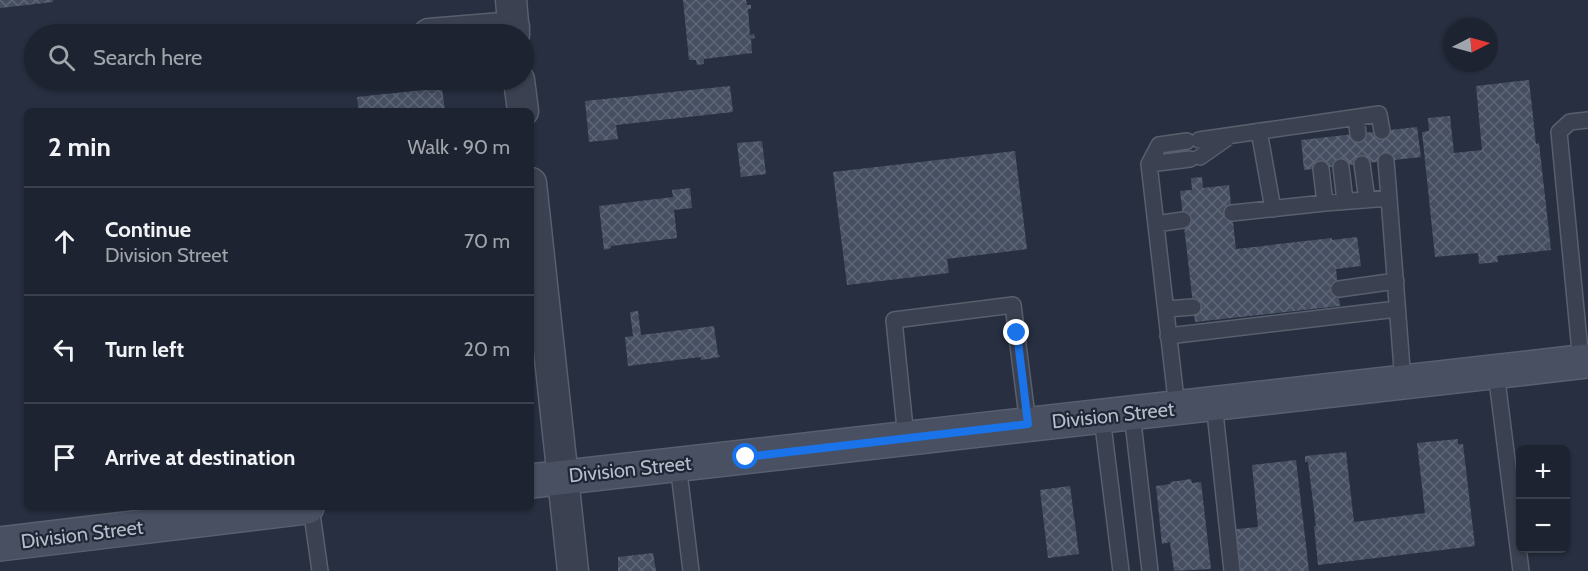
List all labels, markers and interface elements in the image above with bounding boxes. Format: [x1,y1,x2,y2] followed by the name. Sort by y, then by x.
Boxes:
[1444,18,1498,72] north arrow
[24,24,534,90] search box
[45,41,78,74] icon: search
[93,44,202,71] text: Search here
[48,131,111,163] text: 2 min
[407,135,510,159] text: Walk · 90 m
[105,216,191,243] text: Continue
[48,225,81,258] icon: ahead
[464,229,510,253] text: 70 m
[105,243,228,267] text: Division Street
[1003,319,1029,345] route end
[48,333,81,366] icon: left
[105,336,184,363] text: Turn left
[464,337,510,361] text: 20 m
[1050,397,1176,433] street label: Division Street
[48,441,81,474] icon: arrive
[732,443,758,469] route start
[105,444,295,471] text: Arrive at destination
[1516,445,1570,553] map controls
[1516,445,1570,499] button: +
[567,451,693,487] street label: Division Street
[1516,499,1570,553] button: −
[19,515,145,553] street label: Division Street

